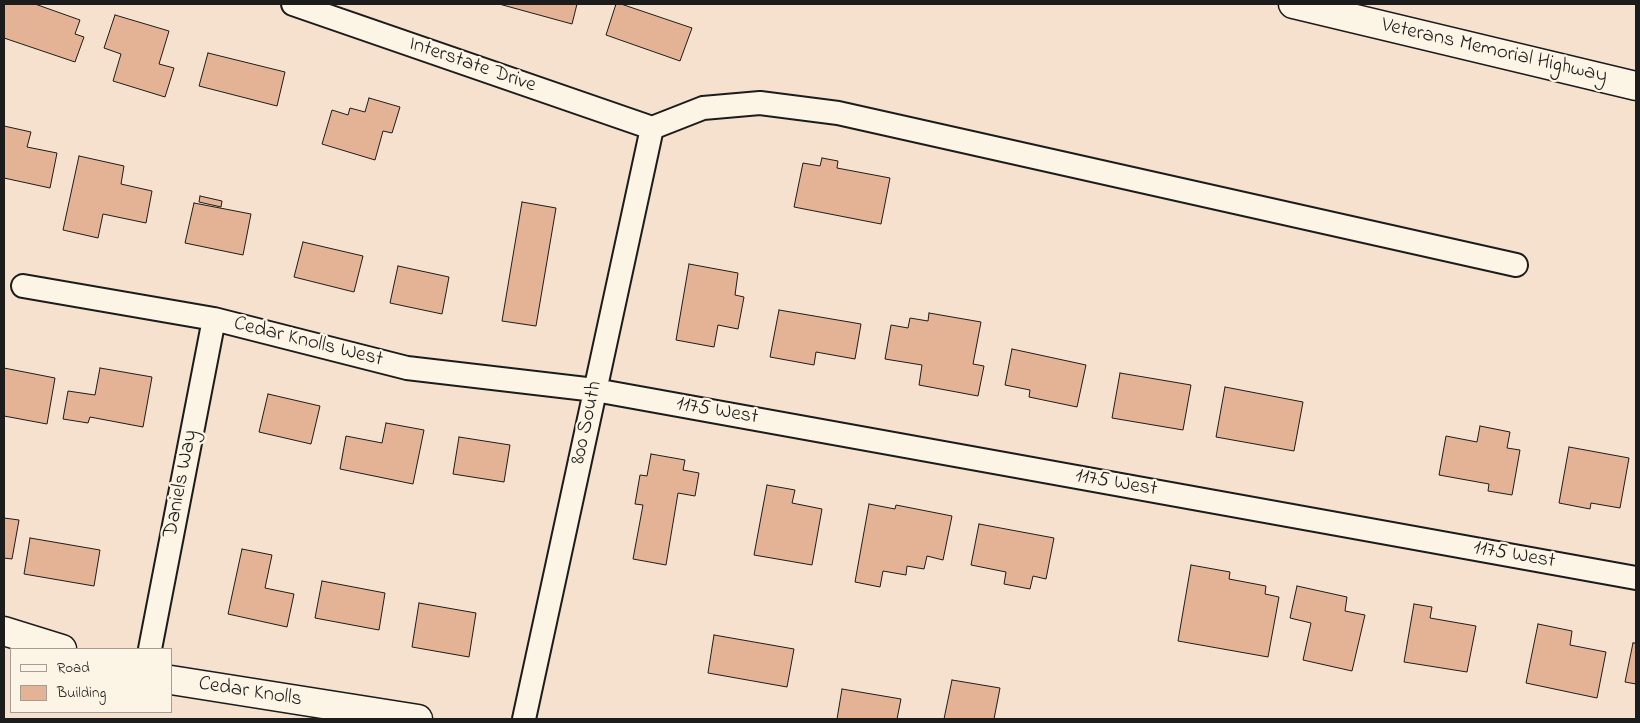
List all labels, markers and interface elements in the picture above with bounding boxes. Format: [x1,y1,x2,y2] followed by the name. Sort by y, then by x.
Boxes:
[1379,14,1609,90] street label: Veterans Memorial Highway
[405,32,539,100] street label: Interstate Drive
[231,312,385,374] street label: Cedar Knolls West
[567,379,609,467] street label: 800 South
[674,392,760,432] street label: 1175 West
[159,428,205,540] street label: Daniels Way
[1073,464,1159,504] street label: 1175 West
[1471,536,1557,576] street label: 1175 West
[10,648,172,713] legend
[57,657,90,679] text: Road
[196,672,304,714] street label: Cedar Knolls
[57,682,106,704] text: Building

